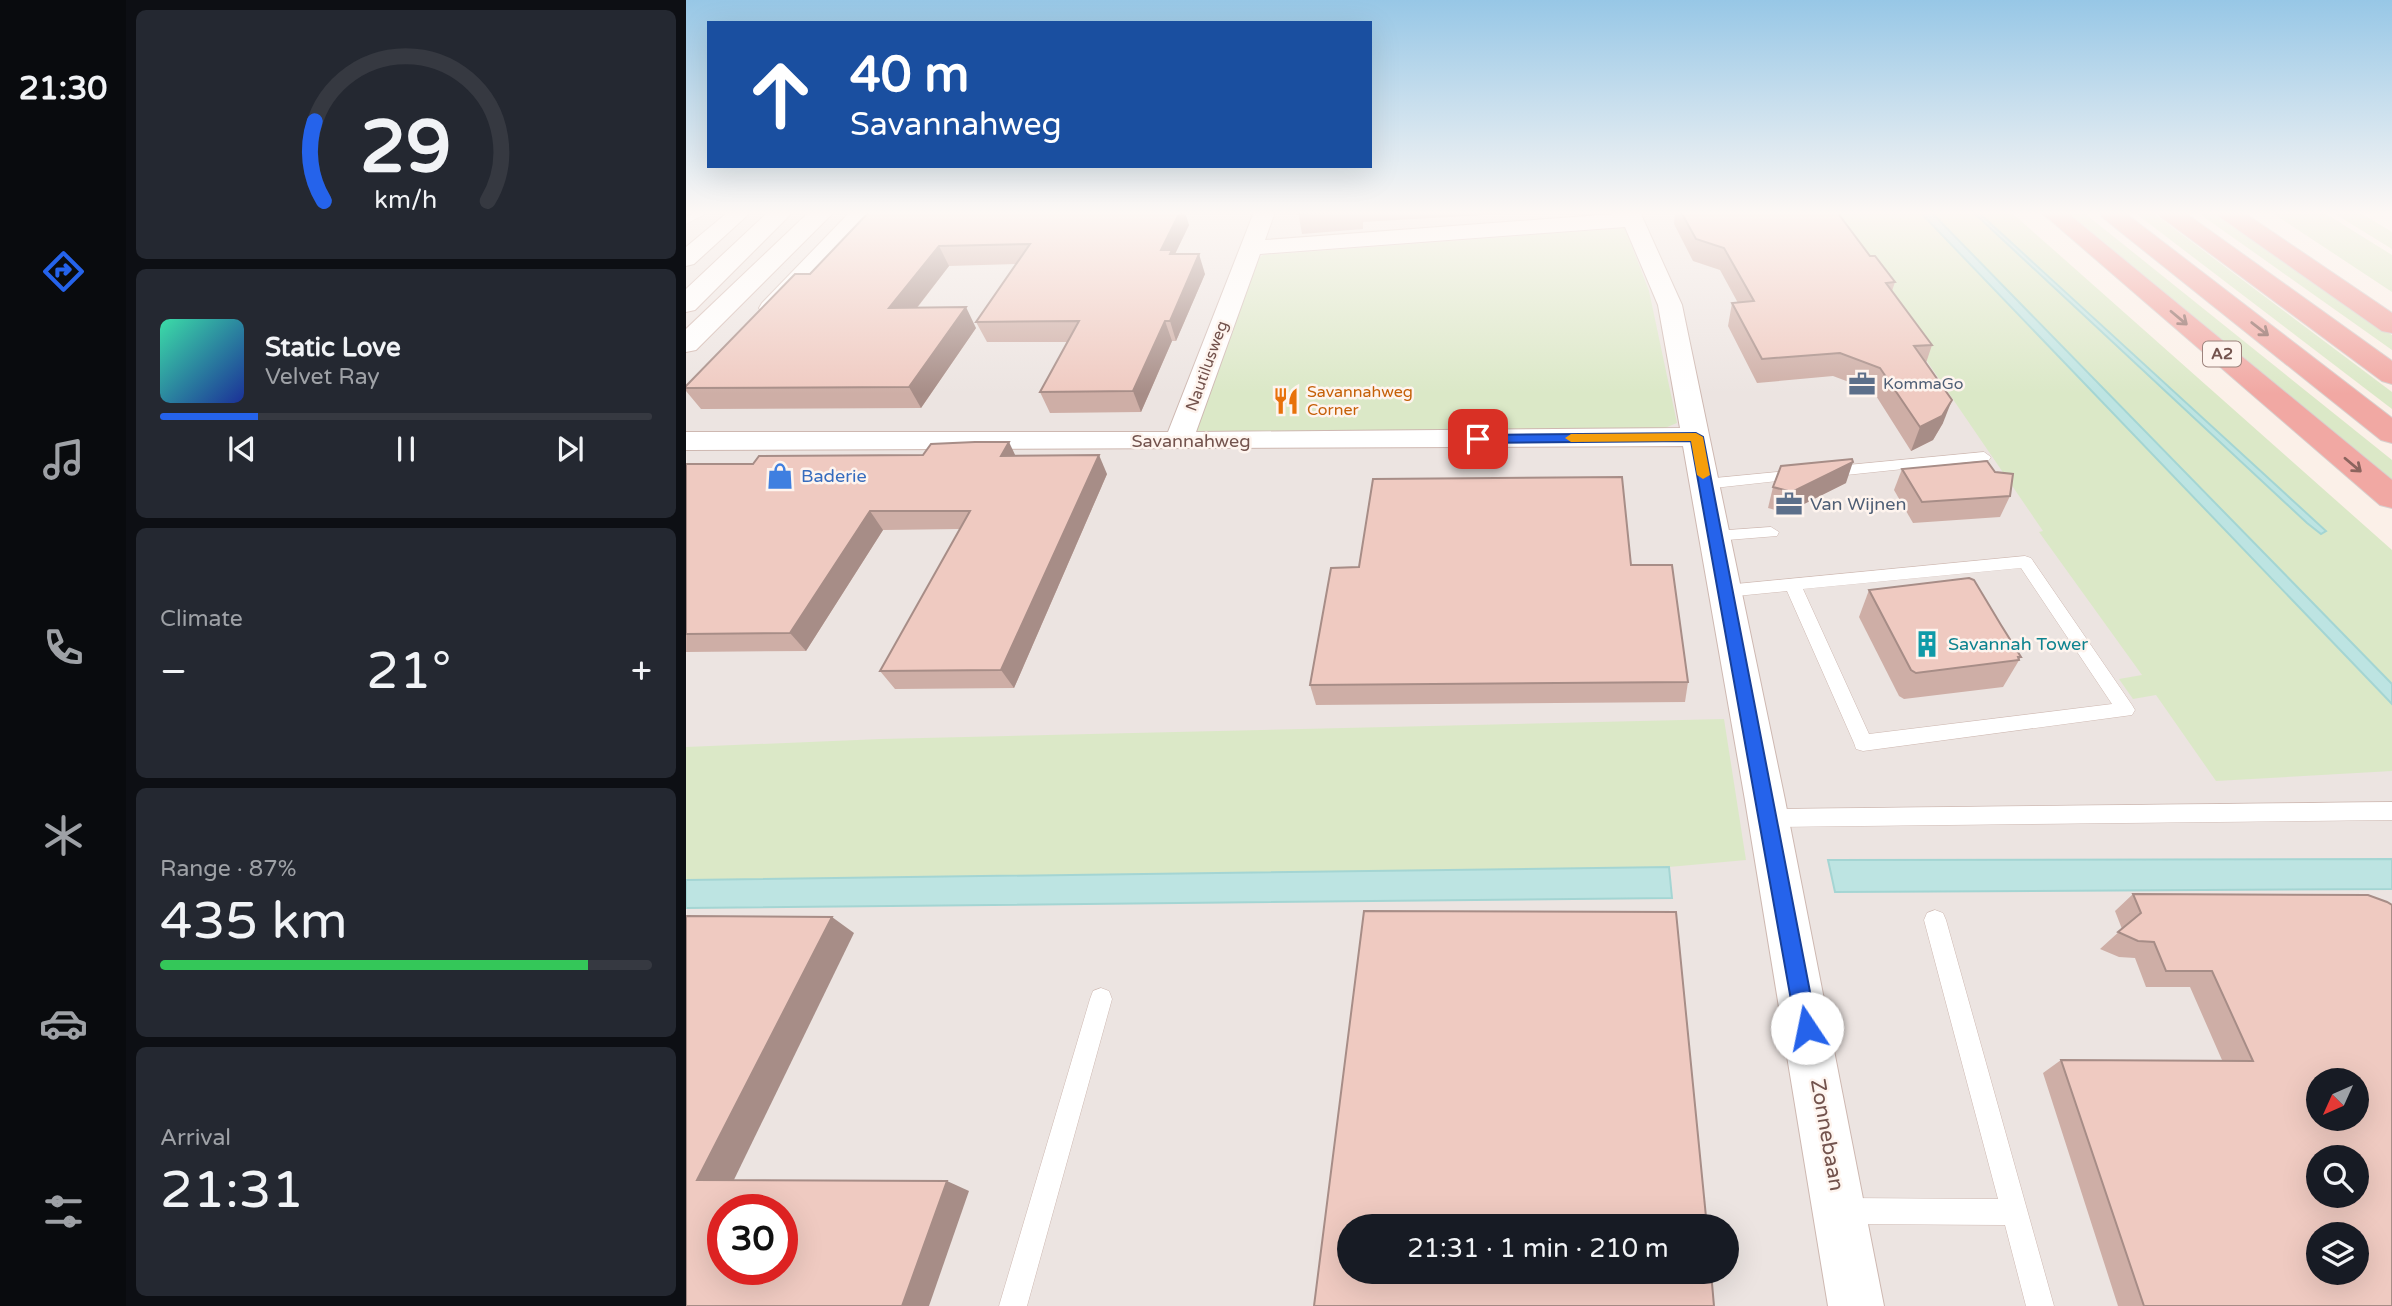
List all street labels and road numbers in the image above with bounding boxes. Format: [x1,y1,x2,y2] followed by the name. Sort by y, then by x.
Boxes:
[1181,318,1233,414] street label: Nautilusweg
[2203,342,2241,366] road number: A2
[1131,430,1251,452] street label: Savannahweg
[1805,1077,1849,1193] street label: Zonnebaan

